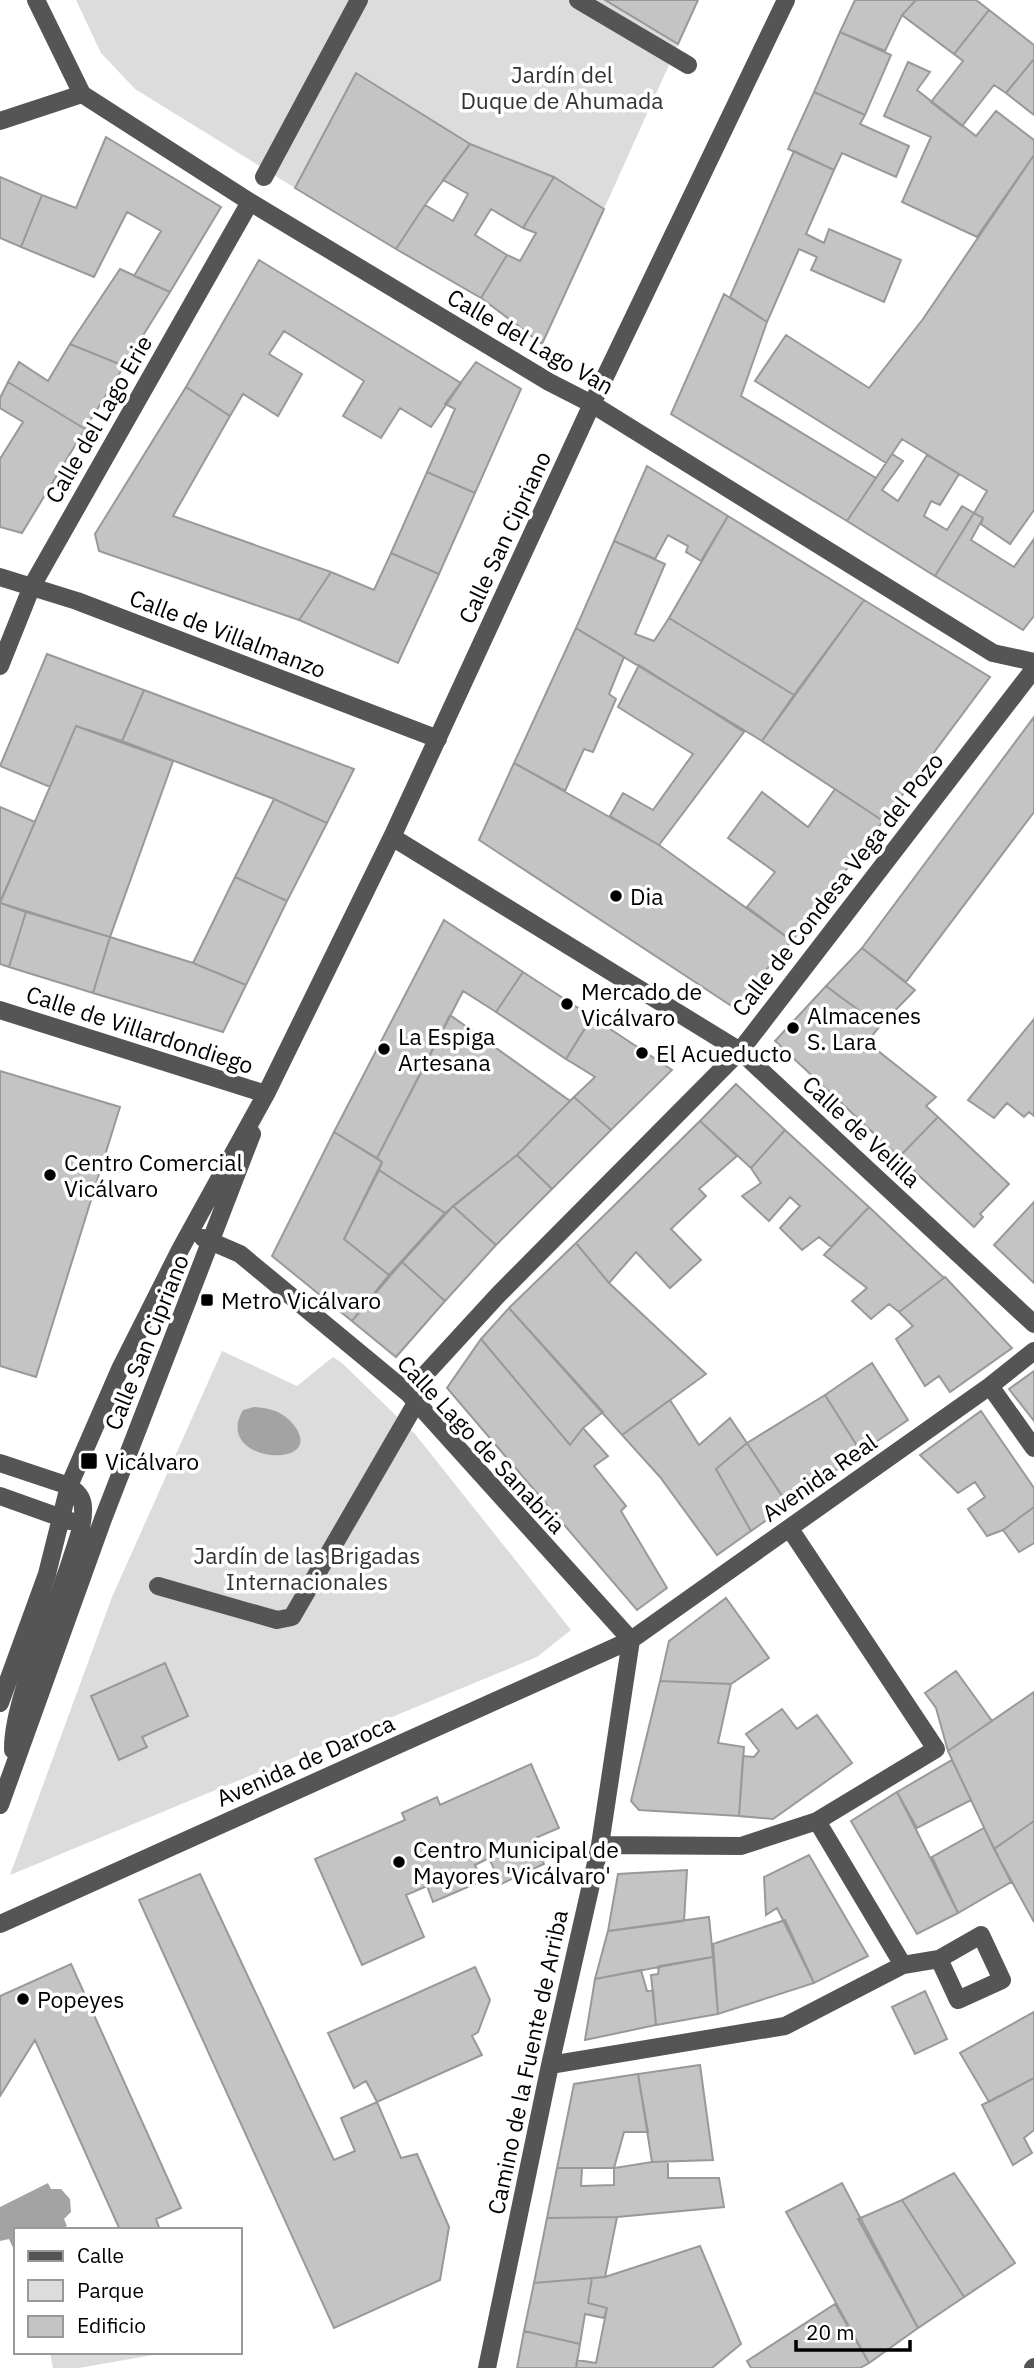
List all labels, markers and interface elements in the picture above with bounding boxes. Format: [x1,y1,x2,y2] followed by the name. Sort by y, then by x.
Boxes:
[460,59,664,115] park label: Jardín del Duque de Ahumada
[442,281,620,401] street label: Calle del Lago Van
[38,330,158,508] street label: Calle del Lago Erie
[451,446,557,628] street label: Calle San Cipriano
[126,582,330,684] street label: Calle de Villalmanzo
[725,746,949,1022] street label: Calle de Condesa Vega del Pozo
[630,881,663,911] place label: Dia
[608,888,624,904] marker: Dia
[581,976,702,1032] place label: Mercado de Vicálvaro
[23,978,257,1080] street label: Calle de Villardondiego
[559,996,575,1012] marker: Mercado de Vicálvaro
[807,1000,921,1056] place label: Almacenes S. Lara
[785,1020,801,1036] marker: Almacenes S. Lara
[398,1021,495,1077] place label: La Espiga Artesana
[656,1038,792,1068] place label: El Acueducto
[376,1041,392,1057] marker: La Espiga Artesana
[634,1045,650,1061] marker: El Acueducto
[797,1069,927,1193] street label: Calle de Velilla
[64,1147,243,1203] place label: Centro Comercial Vicálvaro
[42,1167,58,1183] marker: Centro Comercial Vicálvaro
[97,1250,195,1434] street label: Calle San Cipriano
[221,1285,381,1315] place label: Metro Vicálvaro
[199,1292,215,1308] marker: Metro Vicálvaro
[391,1348,573,1540] street label: Calle Lago de Sanabria
[756,1426,882,1528] street label: Avenida Real
[105,1446,199,1476] place label: Vicálvaro
[79,1451,99,1471] marker: Vicálvaro
[194,1540,420,1596] park label: Jardín de las Brigadas Internacionales
[211,1707,399,1813] street label: Avenida de Daroca
[413,1834,619,1890] place label: Centro Municipal de Mayores 'Vicálvaro'
[391,1854,407,1870] marker: Centro Municipal de Mayores 'Vicálvaro'
[480,1907,574,2217] street label: Camino de la Fuente de Arriba
[37,1984,124,2014] place label: Popeyes
[15,1991,31,2007] marker: Popeyes
[14,2228,242,2354] legend
[77,2241,124,2269] text: Calle
[77,2276,144,2304] text: Parque
[796,2308,910,2352] scale bar
[77,2311,146,2339] text: Edificio
[806,2318,855,2346] text: 20 m

